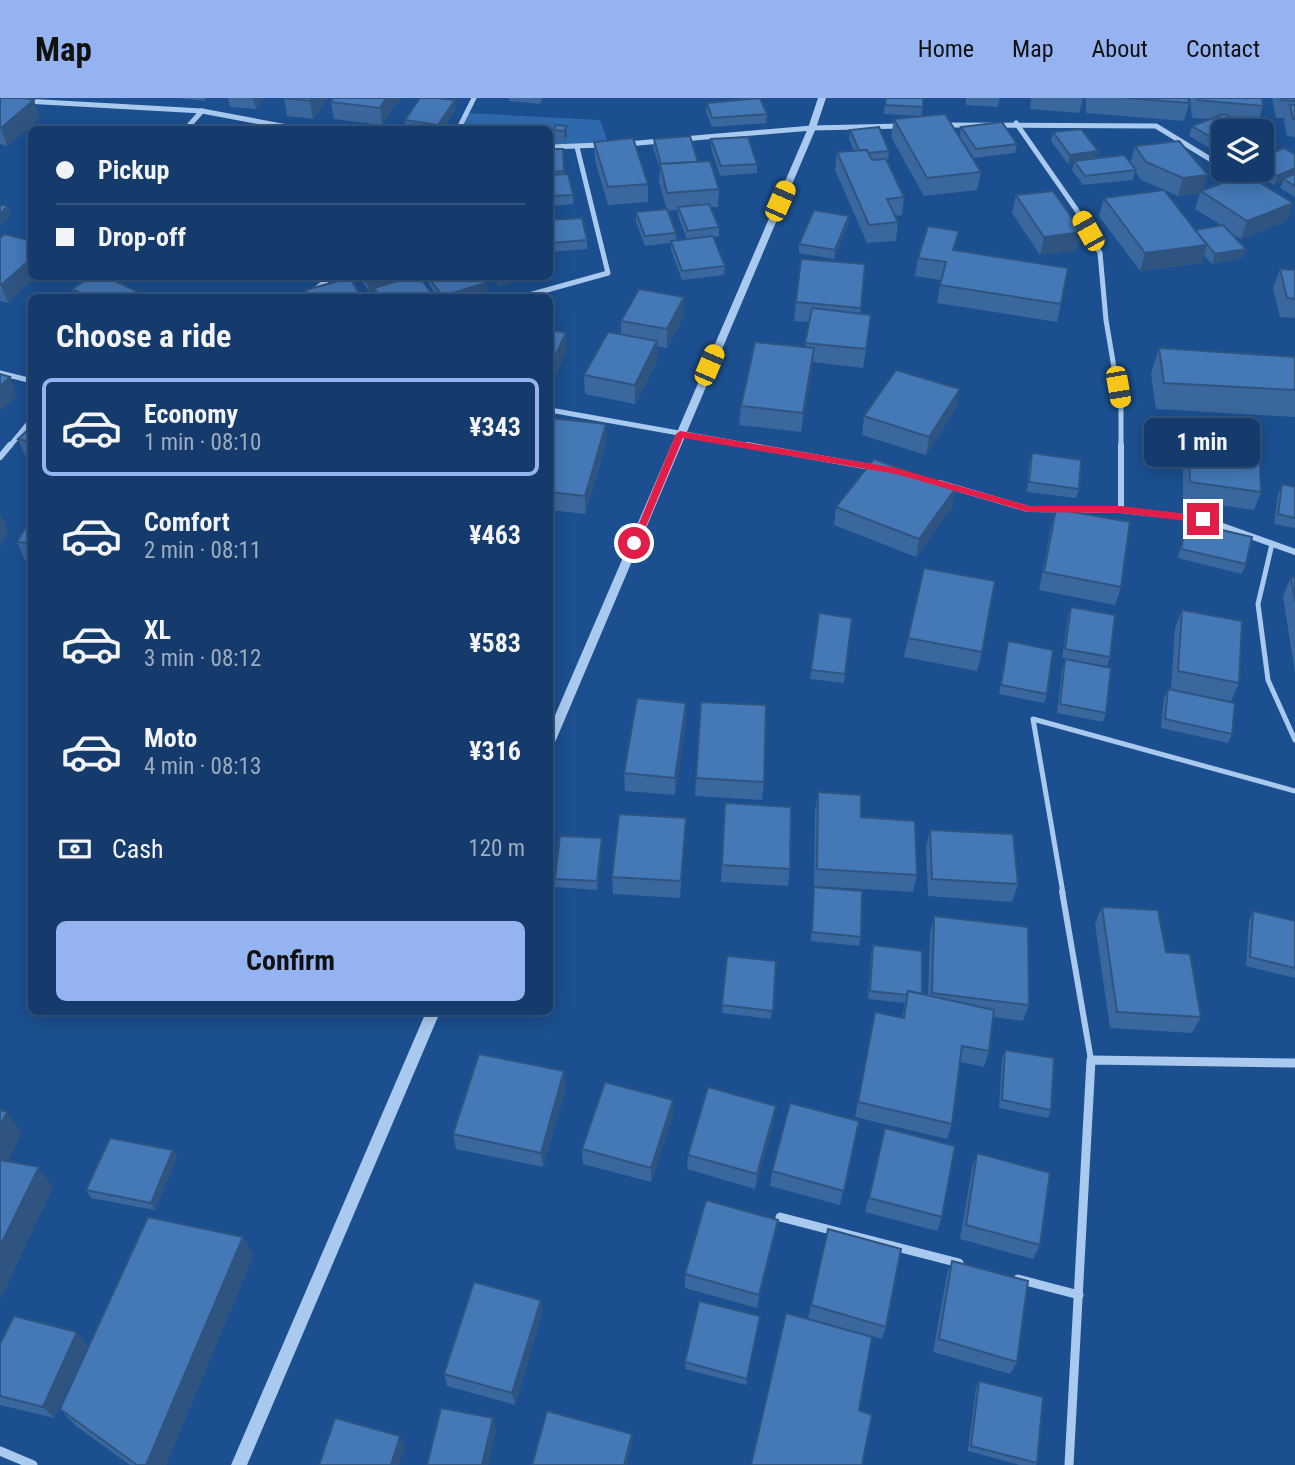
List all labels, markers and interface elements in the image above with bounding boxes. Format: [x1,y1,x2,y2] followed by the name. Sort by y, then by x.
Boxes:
[35,30,92,69] text: Map
[918,35,974,63] text: Home
[1012,35,1054,63] text: Map
[1092,35,1148,63] text: About
[1186,35,1260,63] text: Contact
[1211,119,1274,182] map controls
[1211,119,1274,182] button: layers
[98,155,169,185] text: Pickup
[762,178,799,224] car
[1069,208,1108,254] car
[98,222,186,252] text: Drop-off
[56,317,231,355] text: Choose a ride
[692,342,727,388] car
[1105,364,1132,410] car
[60,396,123,459] icon: car
[144,399,238,429] text: Economy
[469,412,521,442] text: ¥343
[1145,418,1261,466] callout: 1 min
[144,429,261,456] text: 1 min · 08:10
[1176,429,1228,456] text: 1 min
[1187,503,1219,535] route end
[60,504,123,567] icon: car
[144,507,230,537] text: Comfort
[469,520,521,550] text: ¥463
[618,527,650,559] route start
[144,537,261,564] text: 2 min · 08:11
[60,612,123,675] icon: car
[144,615,171,645] text: XL
[469,628,521,658] text: ¥583
[144,645,261,672] text: 3 min · 08:12
[60,720,123,783] icon: car
[144,723,197,753] text: Moto
[469,736,521,766] text: ¥316
[144,753,261,780] text: 4 min · 08:13
[56,830,94,868] icon: cash
[112,834,164,864] text: Cash
[468,835,525,862] text: 120 m
[56,921,525,1001] button: Confirm

